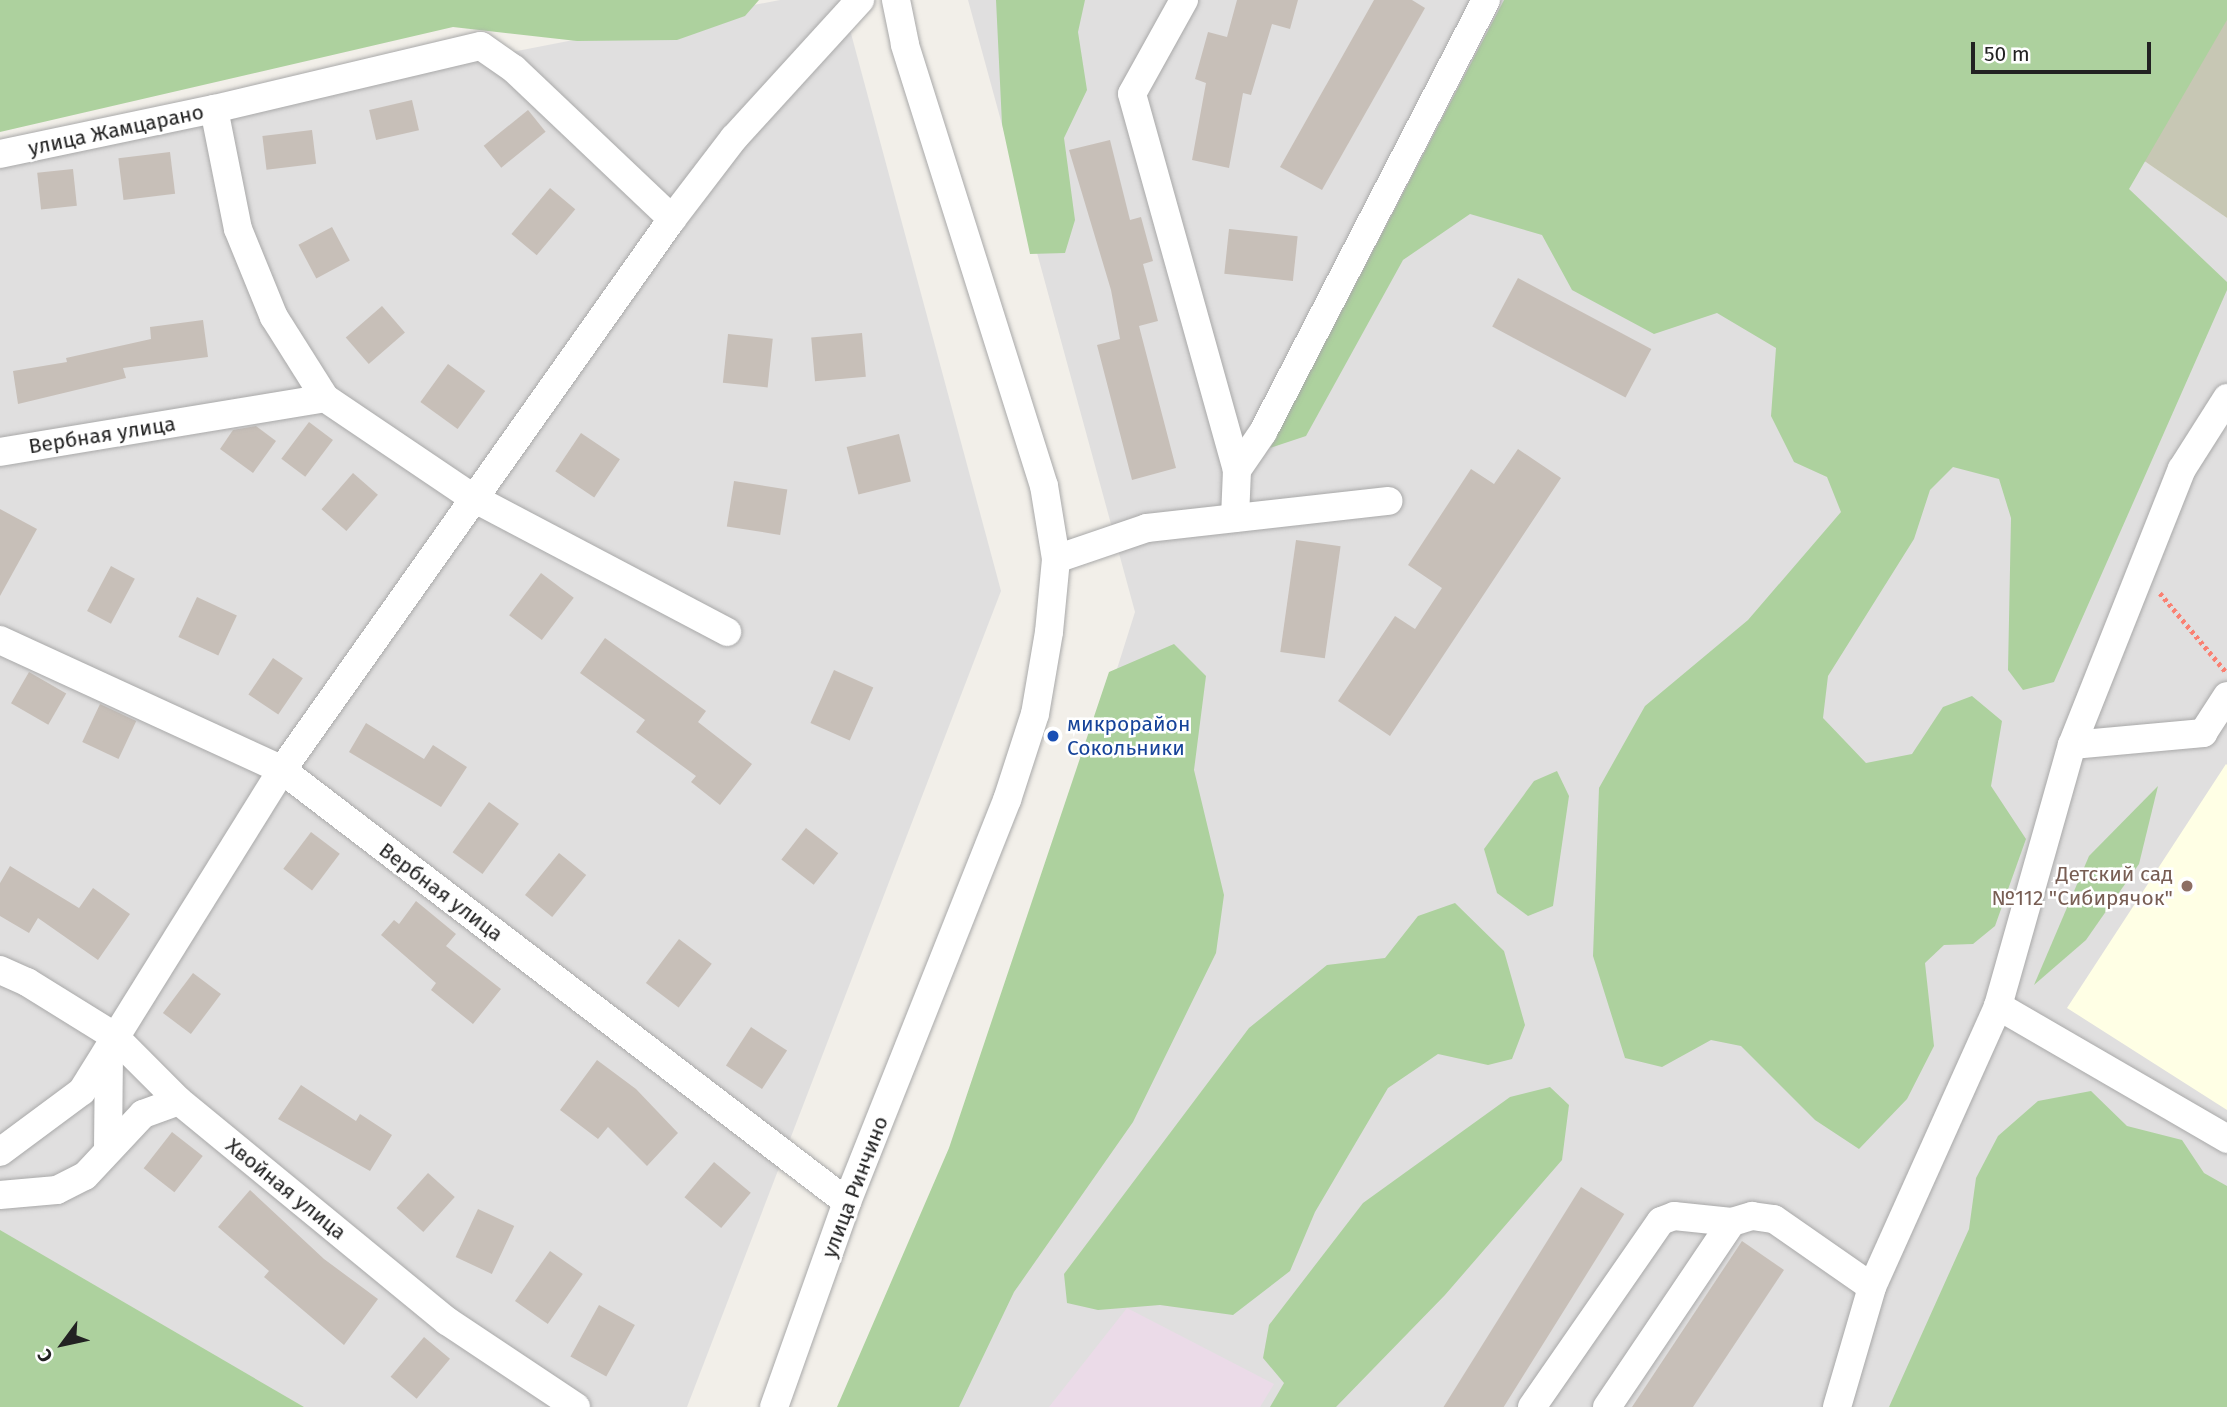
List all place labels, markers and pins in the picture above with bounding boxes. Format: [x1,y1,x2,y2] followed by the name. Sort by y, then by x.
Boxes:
[1067,711,1190,761] place label: микрорайон Сокольники
[1045,728,1061,744] marker: микрорайон Сокольники
[1991,861,2173,911] place label: Детский сад №112 "Сибирячок"
[2179,878,2195,894] marker: Детский сад №112 "Сибирячок"

